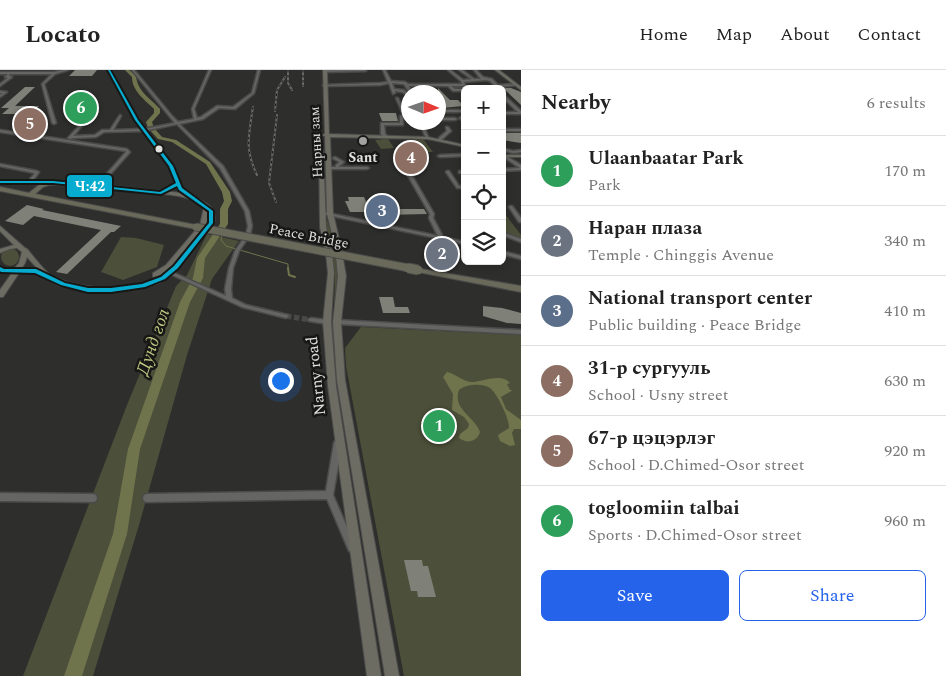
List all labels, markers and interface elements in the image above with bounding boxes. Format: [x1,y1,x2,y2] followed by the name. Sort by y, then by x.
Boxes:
[25,17,100,53] text: Locato
[639,21,688,48] text: Home
[716,21,752,48] text: Map
[780,21,830,48] text: About
[858,21,921,48] text: Contact
[401,85,446,130] north arrow
[461,85,506,265] map controls
[461,85,506,130] button: +
[541,87,611,119] text: Nearby
[65,89,97,127] pin: 6
[867,91,926,115] text: 6 results
[14,105,46,143] pin: 5
[304,106,328,178] street label: Нарны зам
[461,130,506,175] button: −
[357,135,369,147] marker: Sant
[395,139,427,177] pin: 4
[154,144,164,154] unlabelled marker
[588,144,744,173] text: Ulaanbaatar Park
[348,147,378,168] place label: Sant
[553,159,561,183] text: 1
[884,159,926,183] text: 170 m
[588,173,621,197] text: Park
[66,174,113,198] line badge: Ч:42
[461,175,506,220] button: locate
[75,176,105,197] text: Ч:42
[366,192,398,230] pin: 3
[588,214,702,243] text: Наран плаза
[267,218,351,254] street label: Peace Bridge
[461,220,506,265] button: layers
[553,229,561,253] text: 2
[884,229,926,253] text: 340 m
[426,235,458,273] pin: 2
[588,243,774,267] text: Temple · Chinggis Avenue
[588,284,812,313] text: National transport center
[553,299,561,323] text: 3
[884,299,926,323] text: 410 m
[129,305,177,380] water label: Дунд гол
[588,313,801,337] text: Public building · Peace Bridge
[300,335,332,417] street label: Narny road
[588,354,710,383] text: 31-р сургууль
[268,368,294,394] your location
[553,369,561,393] text: 4
[884,369,926,393] text: 630 m
[588,383,728,407] text: School · Usny street
[423,407,455,445] pin: 1
[588,424,715,453] text: 67-р цэцэрлэг
[553,439,561,463] text: 5
[884,439,926,463] text: 920 m
[588,453,804,477] text: School · D.Chimed-Osor street
[588,494,740,523] text: togloomiin talbai
[553,509,561,533] text: 6
[884,509,926,533] text: 960 m
[588,523,802,547] text: Sports · D.Chimed-Osor street
[541,570,729,621] button: Save
[739,570,926,621] button: Share

